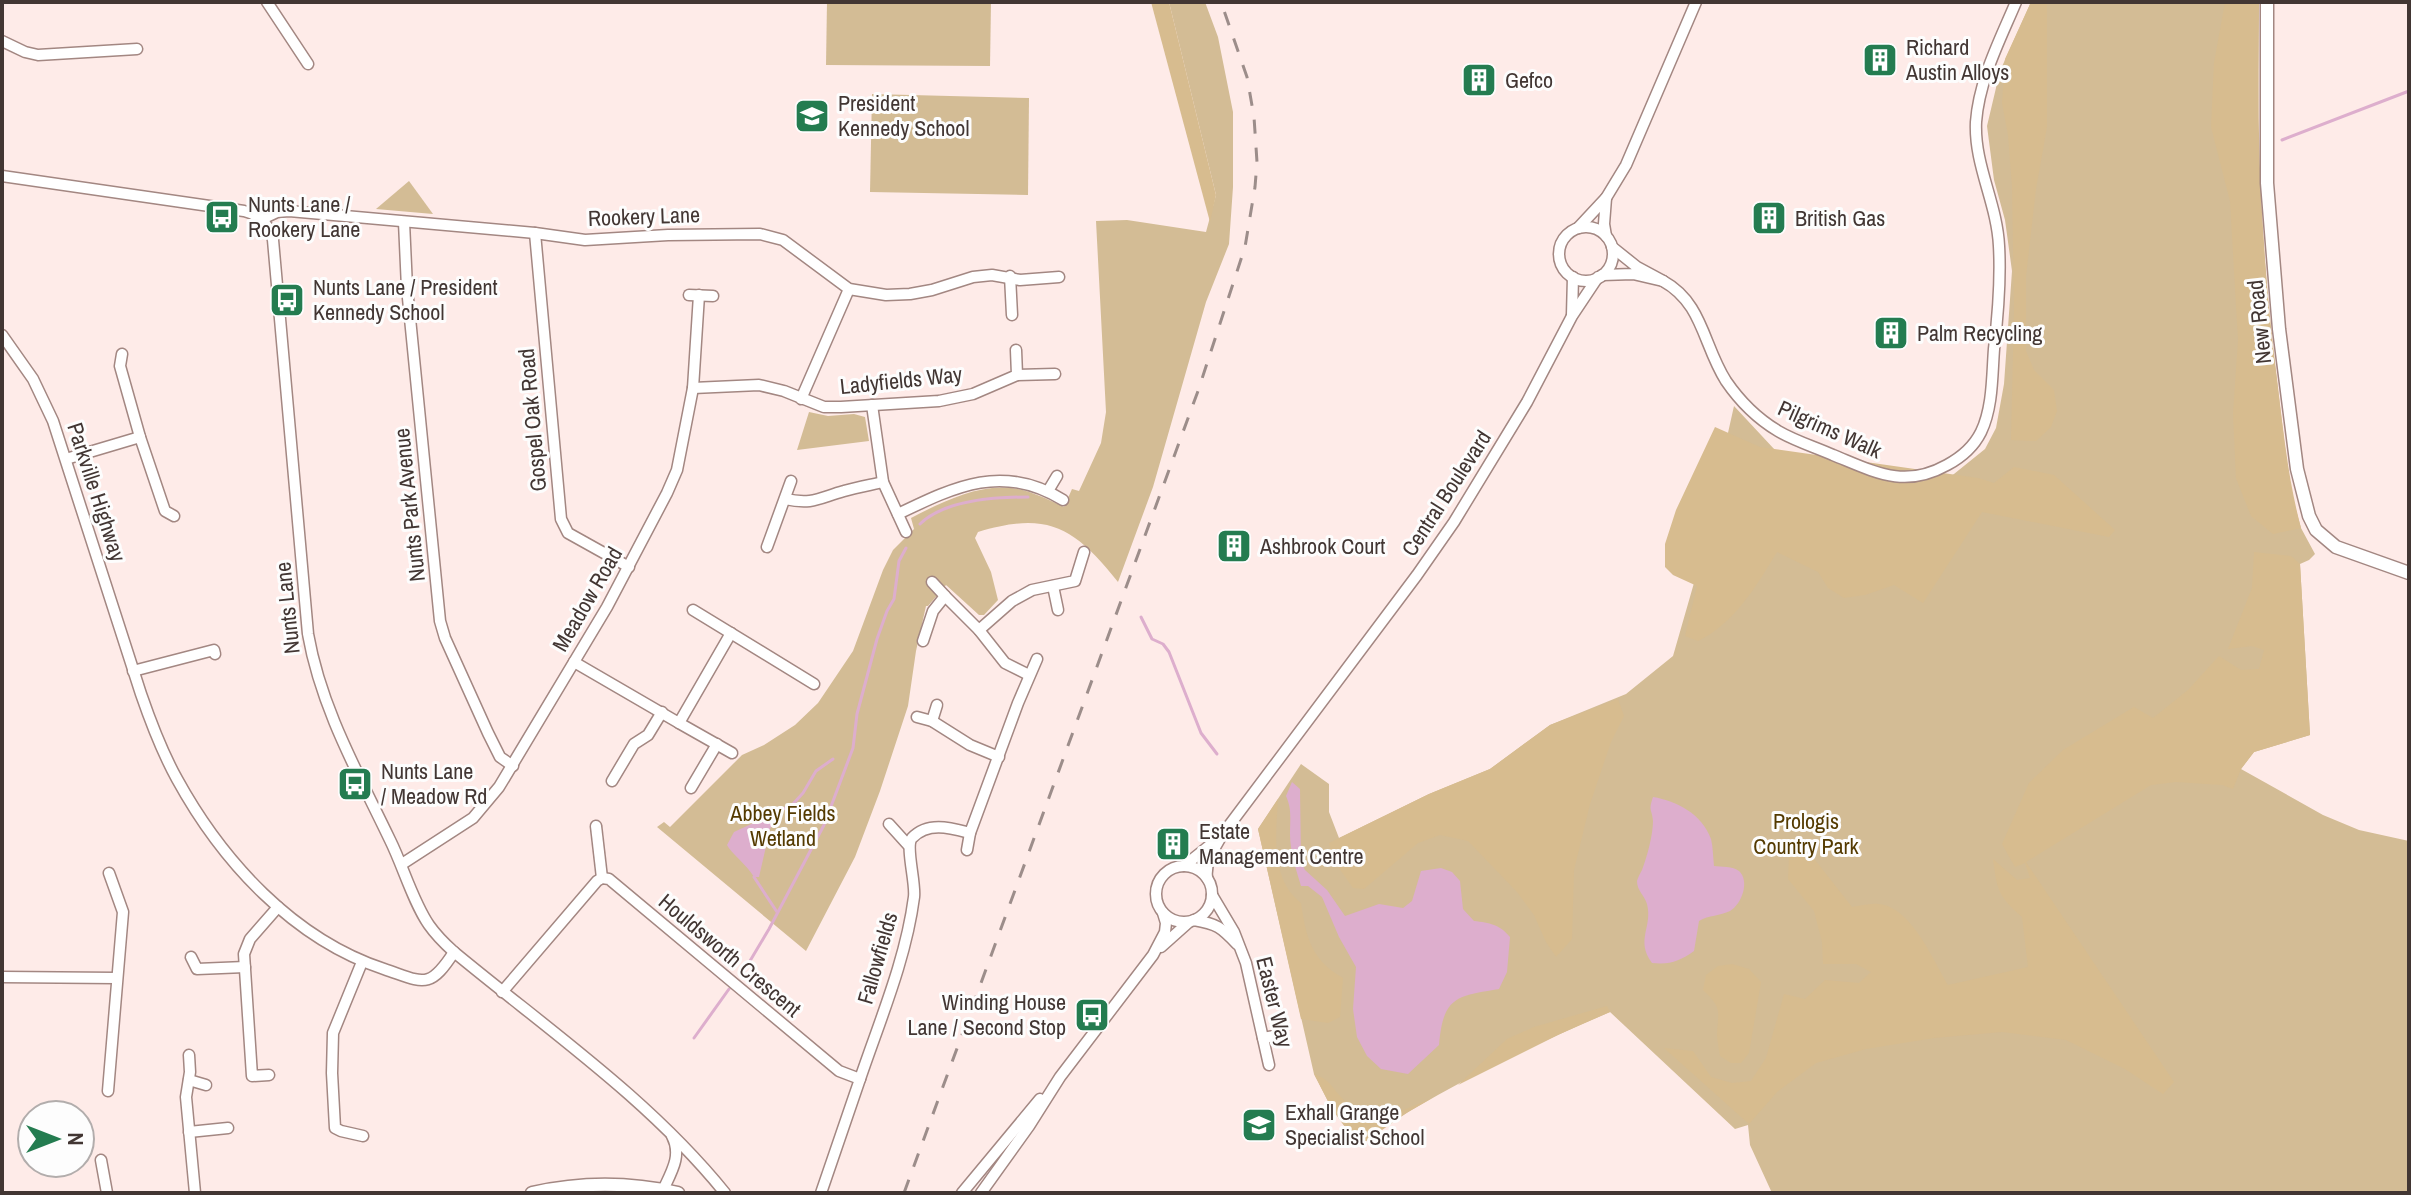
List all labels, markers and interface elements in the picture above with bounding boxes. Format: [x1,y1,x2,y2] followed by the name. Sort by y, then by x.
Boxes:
[1905,32,2009,87] place label: Richard Austin Alloys
[1861,41,1899,79] building icon: Richard Austin Alloys
[1460,61,1498,99] building icon: Gefco
[1505,65,1553,95] place label: Gefco
[838,88,969,143] place label: President Kennedy School
[793,97,831,135] school or university icon: President Kennedy School
[248,189,360,244] place label: Nunts Lane / Rookery Lane
[203,198,241,236] bus stop icon: Nunts Lane / Rookery Lane
[587,199,701,233] street label: Rookery Lane
[1750,199,1788,237] building icon: British Gas
[1795,203,1885,233] place label: British Gas
[313,272,498,327] place label: Nunts Lane / President Kennedy School
[2240,279,2278,365] street label: New Road
[268,281,306,319] bus stop icon: Nunts Lane / President Kennedy School
[1872,314,1910,352] building icon: Palm Recycling
[1917,318,2042,348] place label: Palm Recycling
[511,347,553,493] street label: Gospel Oak Road
[838,359,964,401] street label: Ladyfields Way
[1773,393,1888,466] street label: Pilgrims Walk
[60,419,134,565] street label: Parkville Highway
[1394,424,1498,562] street label: Central Boulevard
[386,427,432,583] street label: Nunts Park Avenue
[1215,527,1253,565] building icon: Ashbrook Court
[1259,531,1385,561] place label: Ashbrook Court
[545,541,629,657] street label: Meadow Road
[267,561,307,655] street label: Nunts Lane
[381,756,487,811] place label: Nunts Lane / Meadow Rd
[336,765,374,803] bus stop icon: Nunts Lane / Meadow Rd
[729,798,836,853] park label: Abbey Fields Wetland
[1753,806,1860,861] park label: Prologis Country Park
[1199,816,1363,871] place label: Estate Management Centre
[1154,825,1192,863] building icon: Estate Management Centre
[652,886,808,1024] street label: Houldsworth Crescent
[850,909,904,1007] street label: Fallowfields
[1249,953,1301,1051] street label: Easter Way
[908,987,1066,1042] place label: Winding House Lane / Second Stop
[1073,996,1111,1034] bus stop icon: Winding House Lane / Second Stop
[1285,1097,1424,1152] place label: Exhall Grange Specialist School
[16,1099,96,1179] north arrow
[1240,1106,1278,1144] school or university icon: Exhall Grange Specialist School
[61,1132,91,1146] text: N

